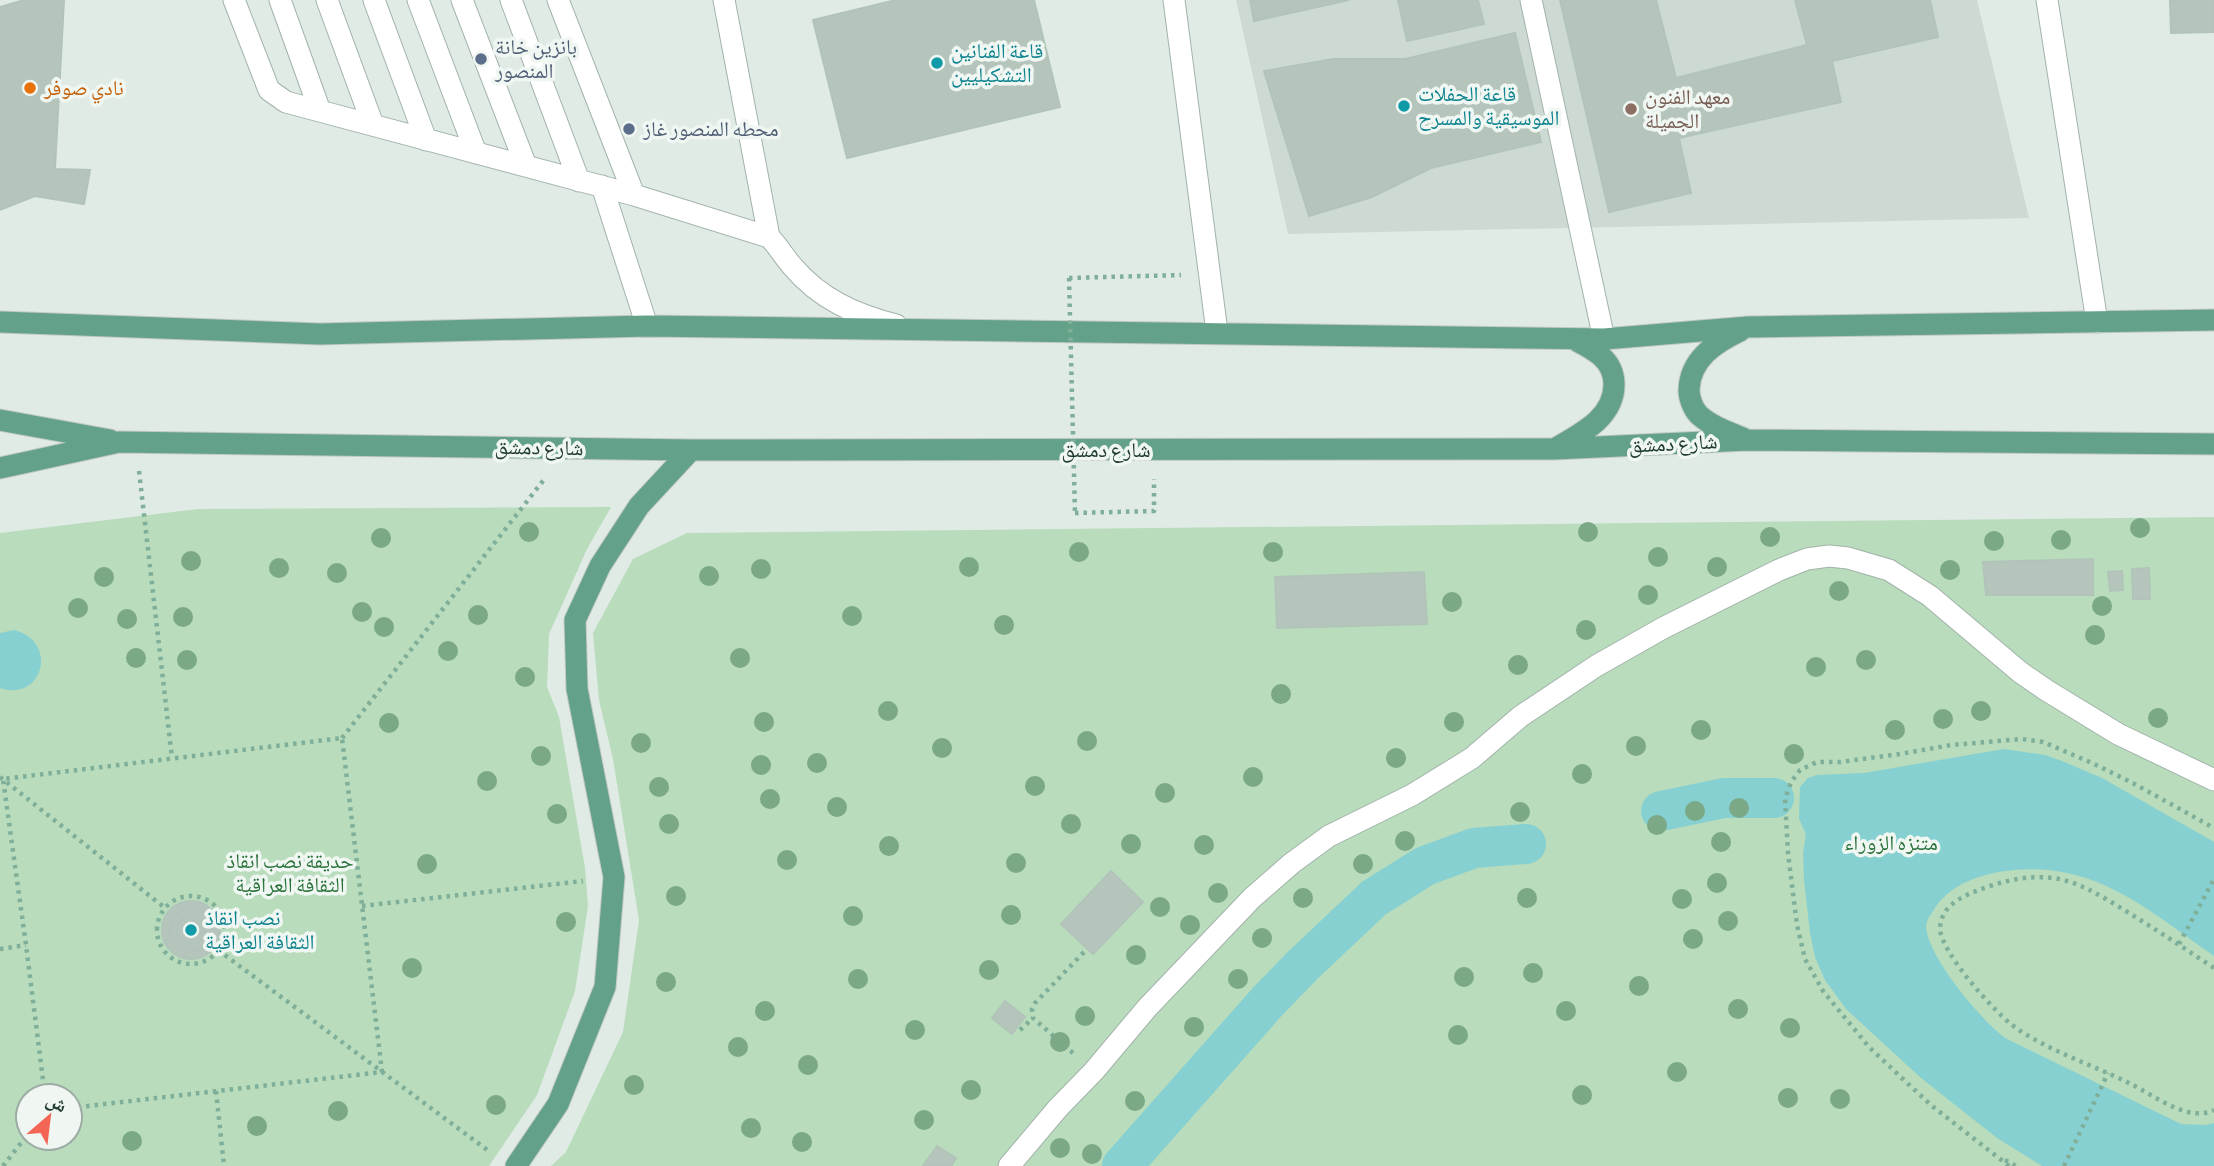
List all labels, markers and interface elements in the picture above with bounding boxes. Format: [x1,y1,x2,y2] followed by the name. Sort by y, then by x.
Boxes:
[494,35,577,84] place label: بانزين خانة المنصور
[951,39,1043,88] place label: قاعة الفنانين التشكيليين
[473,51,489,67] marker: بانزين خانة المنصور
[929,55,945,71] marker: قاعة الفنانين التشكيليين
[43,76,124,104] place label: نادي صوفر
[22,80,38,96] marker: نادي صوفر
[1418,82,1560,131] place label: قاعة الحفلات الموسيقية والمسرح
[1645,85,1730,134] place label: معهد الفنون الجميلة
[1396,98,1412,114] marker: قاعة الحفلات الموسيقية والمسرح
[1623,101,1639,117] marker: معهد الفنون الجميلة
[642,117,779,142] place label: محطه المنصور غاز
[621,121,637,137] marker: محطه المنصور غاز
[1628,429,1718,459] street label: شارع دمشق
[494,435,584,461] street label: شارع دمشق
[1062,438,1150,463] street label: شارع دمشق
[1844,831,1938,856] park label: متنزه الزوراء
[227,849,354,898] park label: حديقة نصب انقاذ الثقافة العراقية
[205,906,315,955] place label: نصب انقاذ الثقافة العراقية
[183,922,199,938] marker: نصب انقاذ الثقافة العراقية
[14,1082,84,1152] north arrow
[42,1088,71,1118] text: ش

